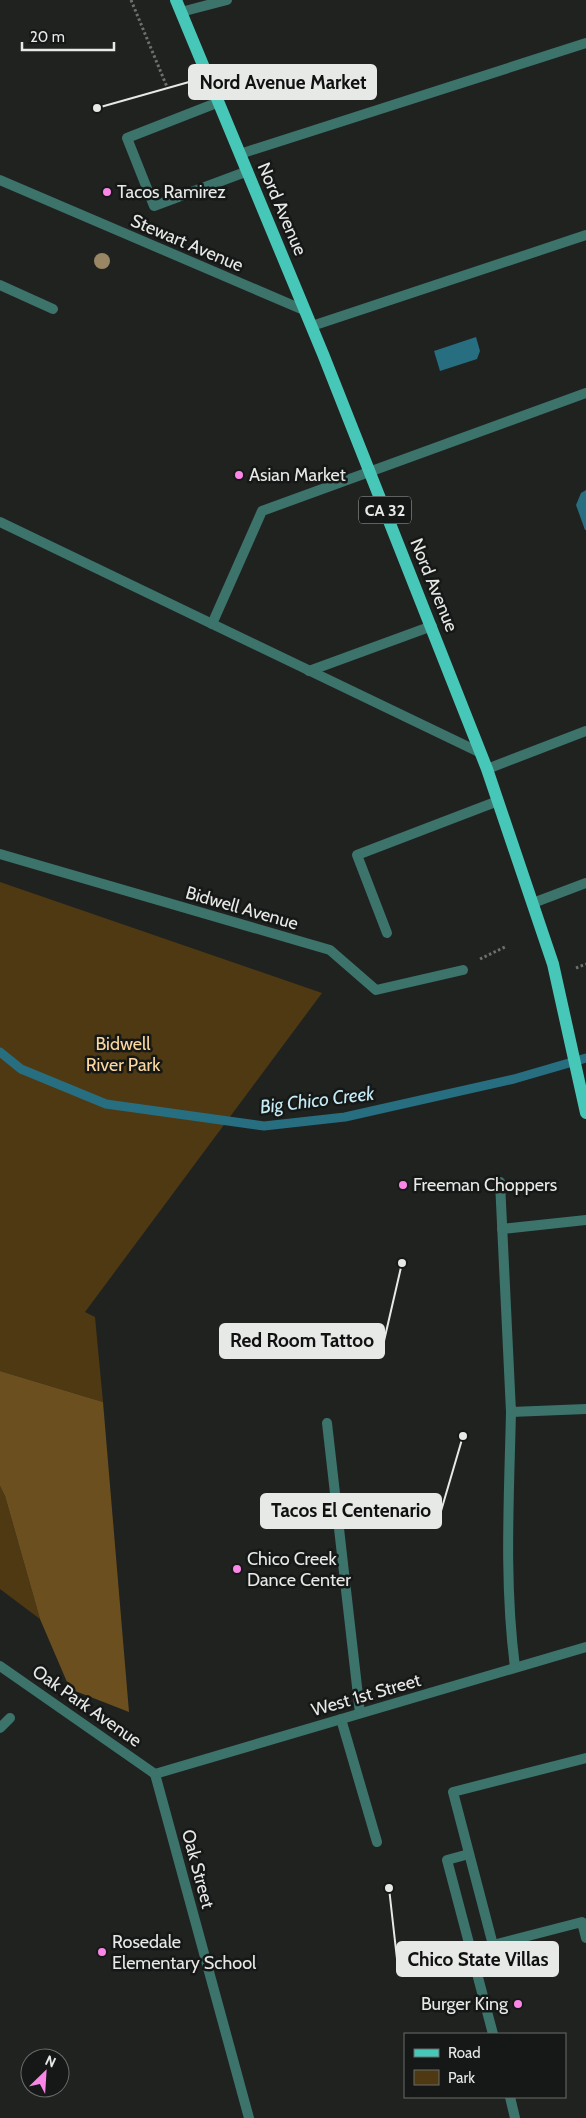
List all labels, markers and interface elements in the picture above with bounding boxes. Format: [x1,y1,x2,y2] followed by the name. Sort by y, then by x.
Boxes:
[22,20,115,52] scale bar
[30,28,65,46] text: 20 m
[189,65,376,99] callout: Nord Avenue Market
[199,71,367,94] text: Nord Avenue Market
[253,159,311,259] street label: Nord Avenue
[117,181,226,203] place label: Tacos Ramirez
[101,186,113,198] marker: Tacos Ramirez
[127,209,247,277] street label: Stewart Avenue
[249,464,346,486] place label: Asian Market
[233,469,245,481] marker: Asian Market
[359,496,411,524] road number: CA 32
[405,535,463,635] street label: Nord Avenue
[183,881,301,935] street label: Bidwell Avenue
[86,1033,161,1076] park label: Bidwell River Park
[258,1081,376,1118] water label: Big Chico Creek
[413,1174,557,1196] place label: Freeman Choppers
[397,1179,409,1191] marker: Freeman Choppers
[220,1324,384,1358] callout: Red Room Tattoo
[230,1329,374,1352] text: Red Room Tattoo
[261,1494,441,1528] callout: Tacos El Centenario
[271,1499,431,1522] text: Tacos El Centenario
[247,1548,351,1591] place label: Chico Creek Dance Center
[231,1563,243,1575] marker: Chico Creek Dance Center
[28,1660,146,1752] street label: Oak Park Avenue
[309,1669,423,1721] street label: West 1st Street
[177,1827,219,1911] street label: Oak Street
[112,1931,257,1974] place label: Rosedale Elementary School
[397,1942,558,1976] callout: Chico State Villas
[96,1946,108,1958] marker: Rosedale Elementary School
[407,1948,549,1971] text: Chico State Villas
[421,1993,509,2015] place label: Burger King
[512,1998,524,2010] marker: Burger King
[404,2033,566,2098] legend
[448,2044,481,2062] text: Road
[20,2048,70,2098] north arrow
[42,2051,59,2071] text: N
[448,2069,475,2087] text: Park

